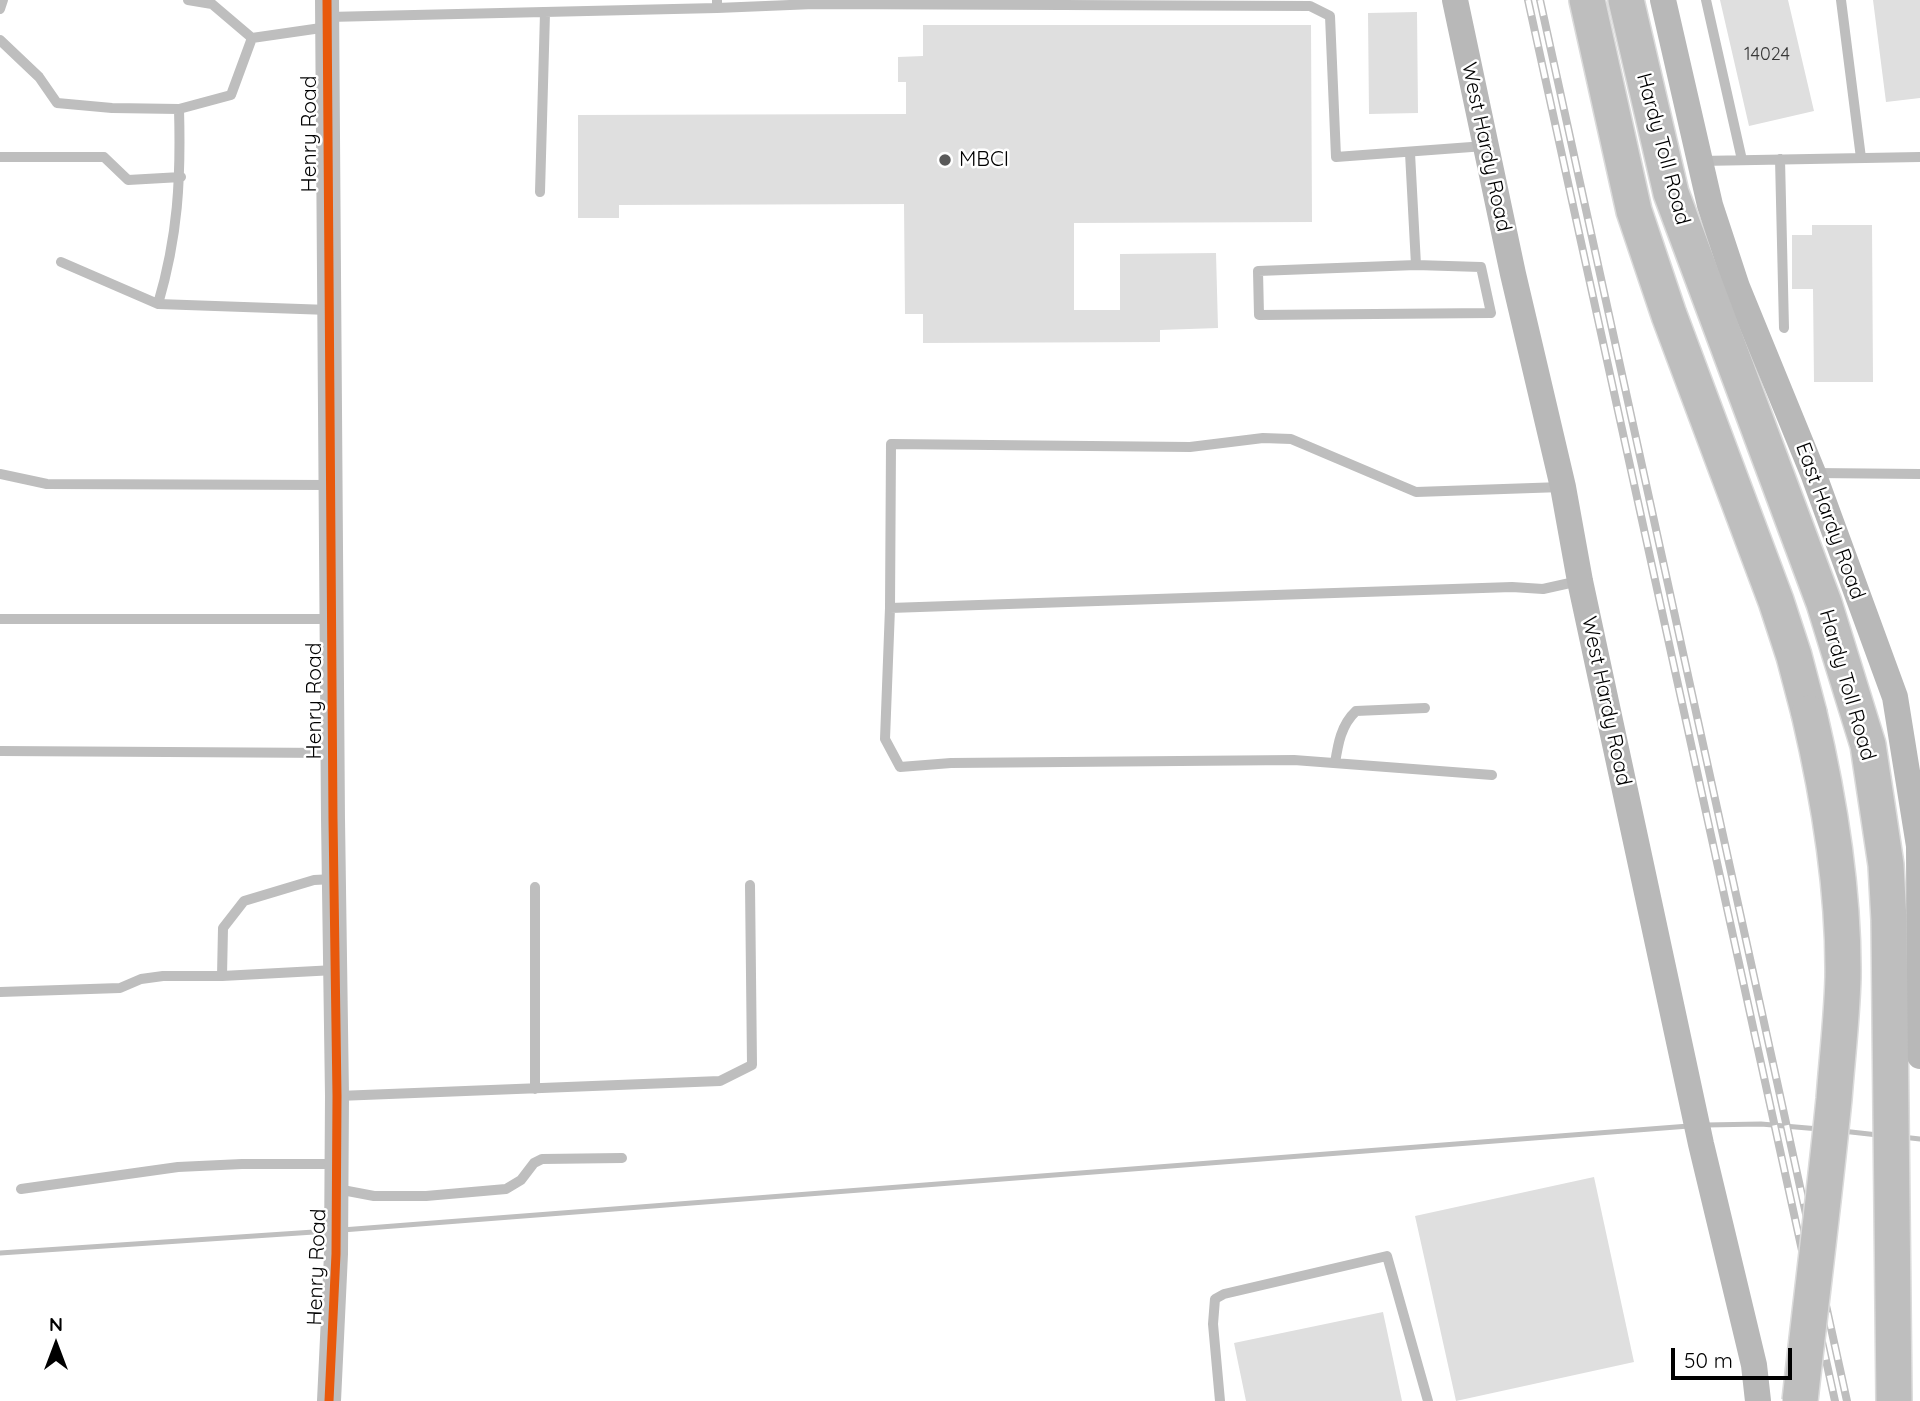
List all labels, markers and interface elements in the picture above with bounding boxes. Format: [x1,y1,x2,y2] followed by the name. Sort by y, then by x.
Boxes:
[1744,44,1790,66] house number: 14024
[1456,60,1516,234] street label: West Hardy Road
[1631,70,1695,228] street label: Hardy Toll Road
[297,76,323,192] street label: Henry Road
[959,147,1009,173] place label: MBCI
[937,152,953,168] marker: MBCI
[1790,439,1870,603] street label: East Hardy Road
[1813,606,1881,764] street label: Hardy Toll Road
[1576,614,1636,788] street label: West Hardy Road
[302,643,328,759] street label: Henry Road
[302,1208,332,1326] street label: Henry Road
[21,1310,91,1380] north arrow
[49,1312,63,1336] text: N
[1675,1334,1796,1378] scale bar
[1684,1347,1733,1373] text: 50 m

